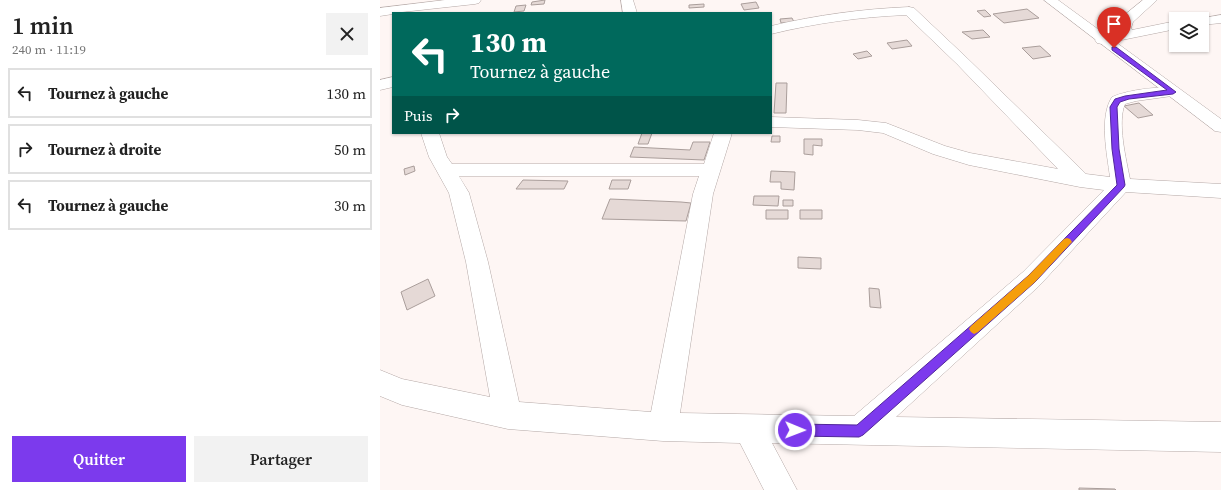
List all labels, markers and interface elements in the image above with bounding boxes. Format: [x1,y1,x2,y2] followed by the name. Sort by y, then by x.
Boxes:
[1097,7.0,1131,48] pin
[12,9,74,42] text: 1 min
[1169,12,1209,52] map controls
[1169,12,1209,52] button: layers
[326,13,368,55] button: close
[1103,13,1125,35] icon: arrive
[470,23,547,61] text: 130 m
[404,28,456,80] icon: left
[12,41,86,58] text: 240 m · 11:19
[470,59,610,84] text: Tournez à gauche
[14,82,36,104] icon: left
[48,83,168,104] text: Tournez à gauche
[326,83,366,104] text: 130 m
[441,104,463,126] icon: right
[404,105,433,126] text: Puis
[14,138,36,160] icon: right
[48,139,161,160] text: Tournez à droite
[334,139,366,160] text: 50 m
[14,194,36,216] icon: left
[48,195,168,216] text: Tournez à gauche
[334,195,366,216] text: 30 m
[774,409,816,451] position arrow
[12,436,186,482] button: Quitter
[194,436,368,482] button: Partager

